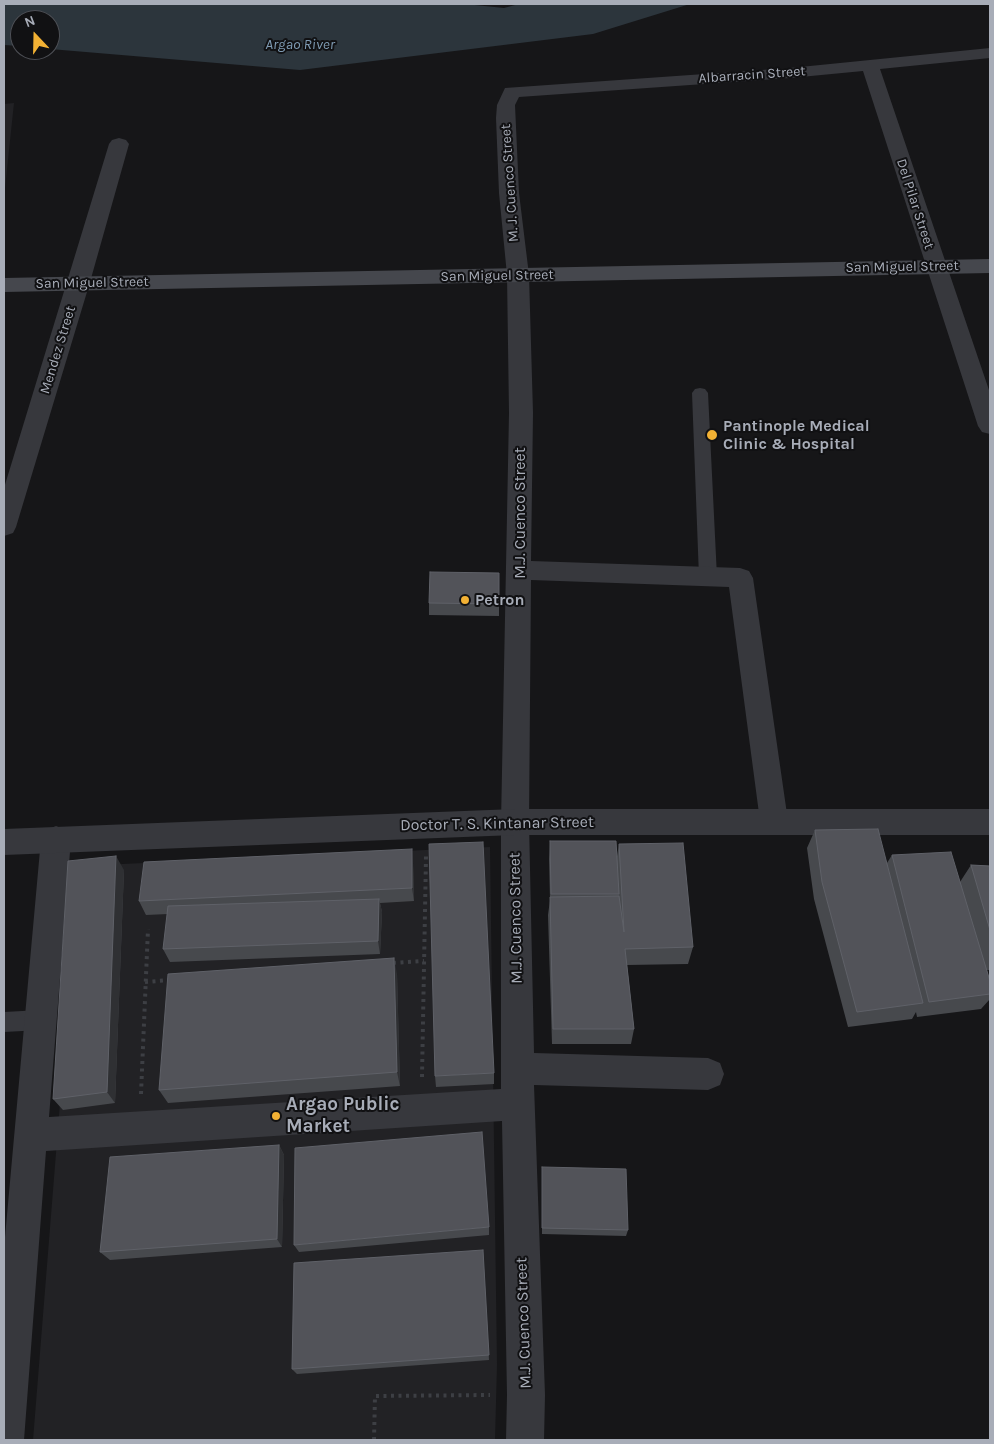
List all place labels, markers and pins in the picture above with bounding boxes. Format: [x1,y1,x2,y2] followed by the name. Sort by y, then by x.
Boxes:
[723,416,870,454] place label: Pantinople Medical Clinic & Hospital
[705,428,719,442] marker: Pantinople Medical Clinic & Hospital
[475,590,524,610] place label: Petron
[459,594,471,606] marker: Petron
[286,1094,400,1138] place label: Argao Public Market
[270,1110,282,1122] marker: Argao Public Market

